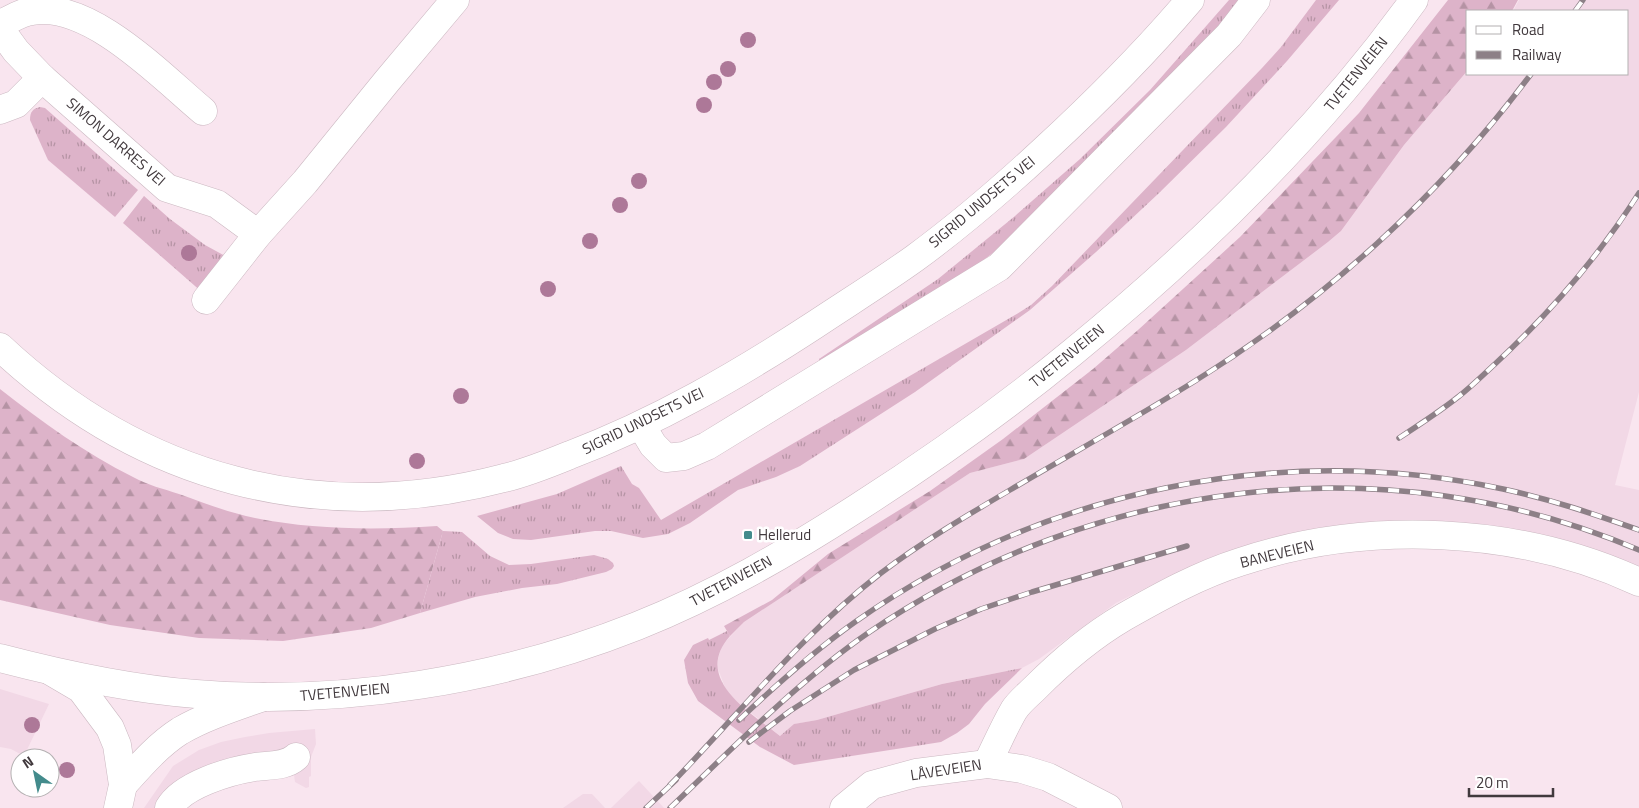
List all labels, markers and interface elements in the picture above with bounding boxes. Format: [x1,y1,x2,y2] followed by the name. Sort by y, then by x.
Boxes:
[1466,10,1629,75] legend
[1512,18,1544,41] text: Road
[1318,31,1393,116] street label: TVETENVEIEN
[1512,43,1562,66] text: Railway
[62,92,171,191] street label: SIMON DARRES VEI
[923,150,1040,253] street label: SIGRID UNDSETS VEI
[1024,318,1109,393] street label: TVETENVEIEN
[578,381,708,460] street label: SIGRID UNDSETS VEI
[758,523,811,546] place label: Hellerud
[742,529,754,541] marker: Hellerud
[1237,533,1316,574] street label: BANEVEIEN
[685,549,776,612] street label: TVETENVEIEN
[299,676,391,707] street label: TVETENVEIEN
[10,748,60,798] north arrow
[18,750,37,773] text: N
[909,753,983,786] street label: LÅVEVEIEN
[1469,766,1553,798] scale bar
[1476,771,1509,794] text: 20 m

